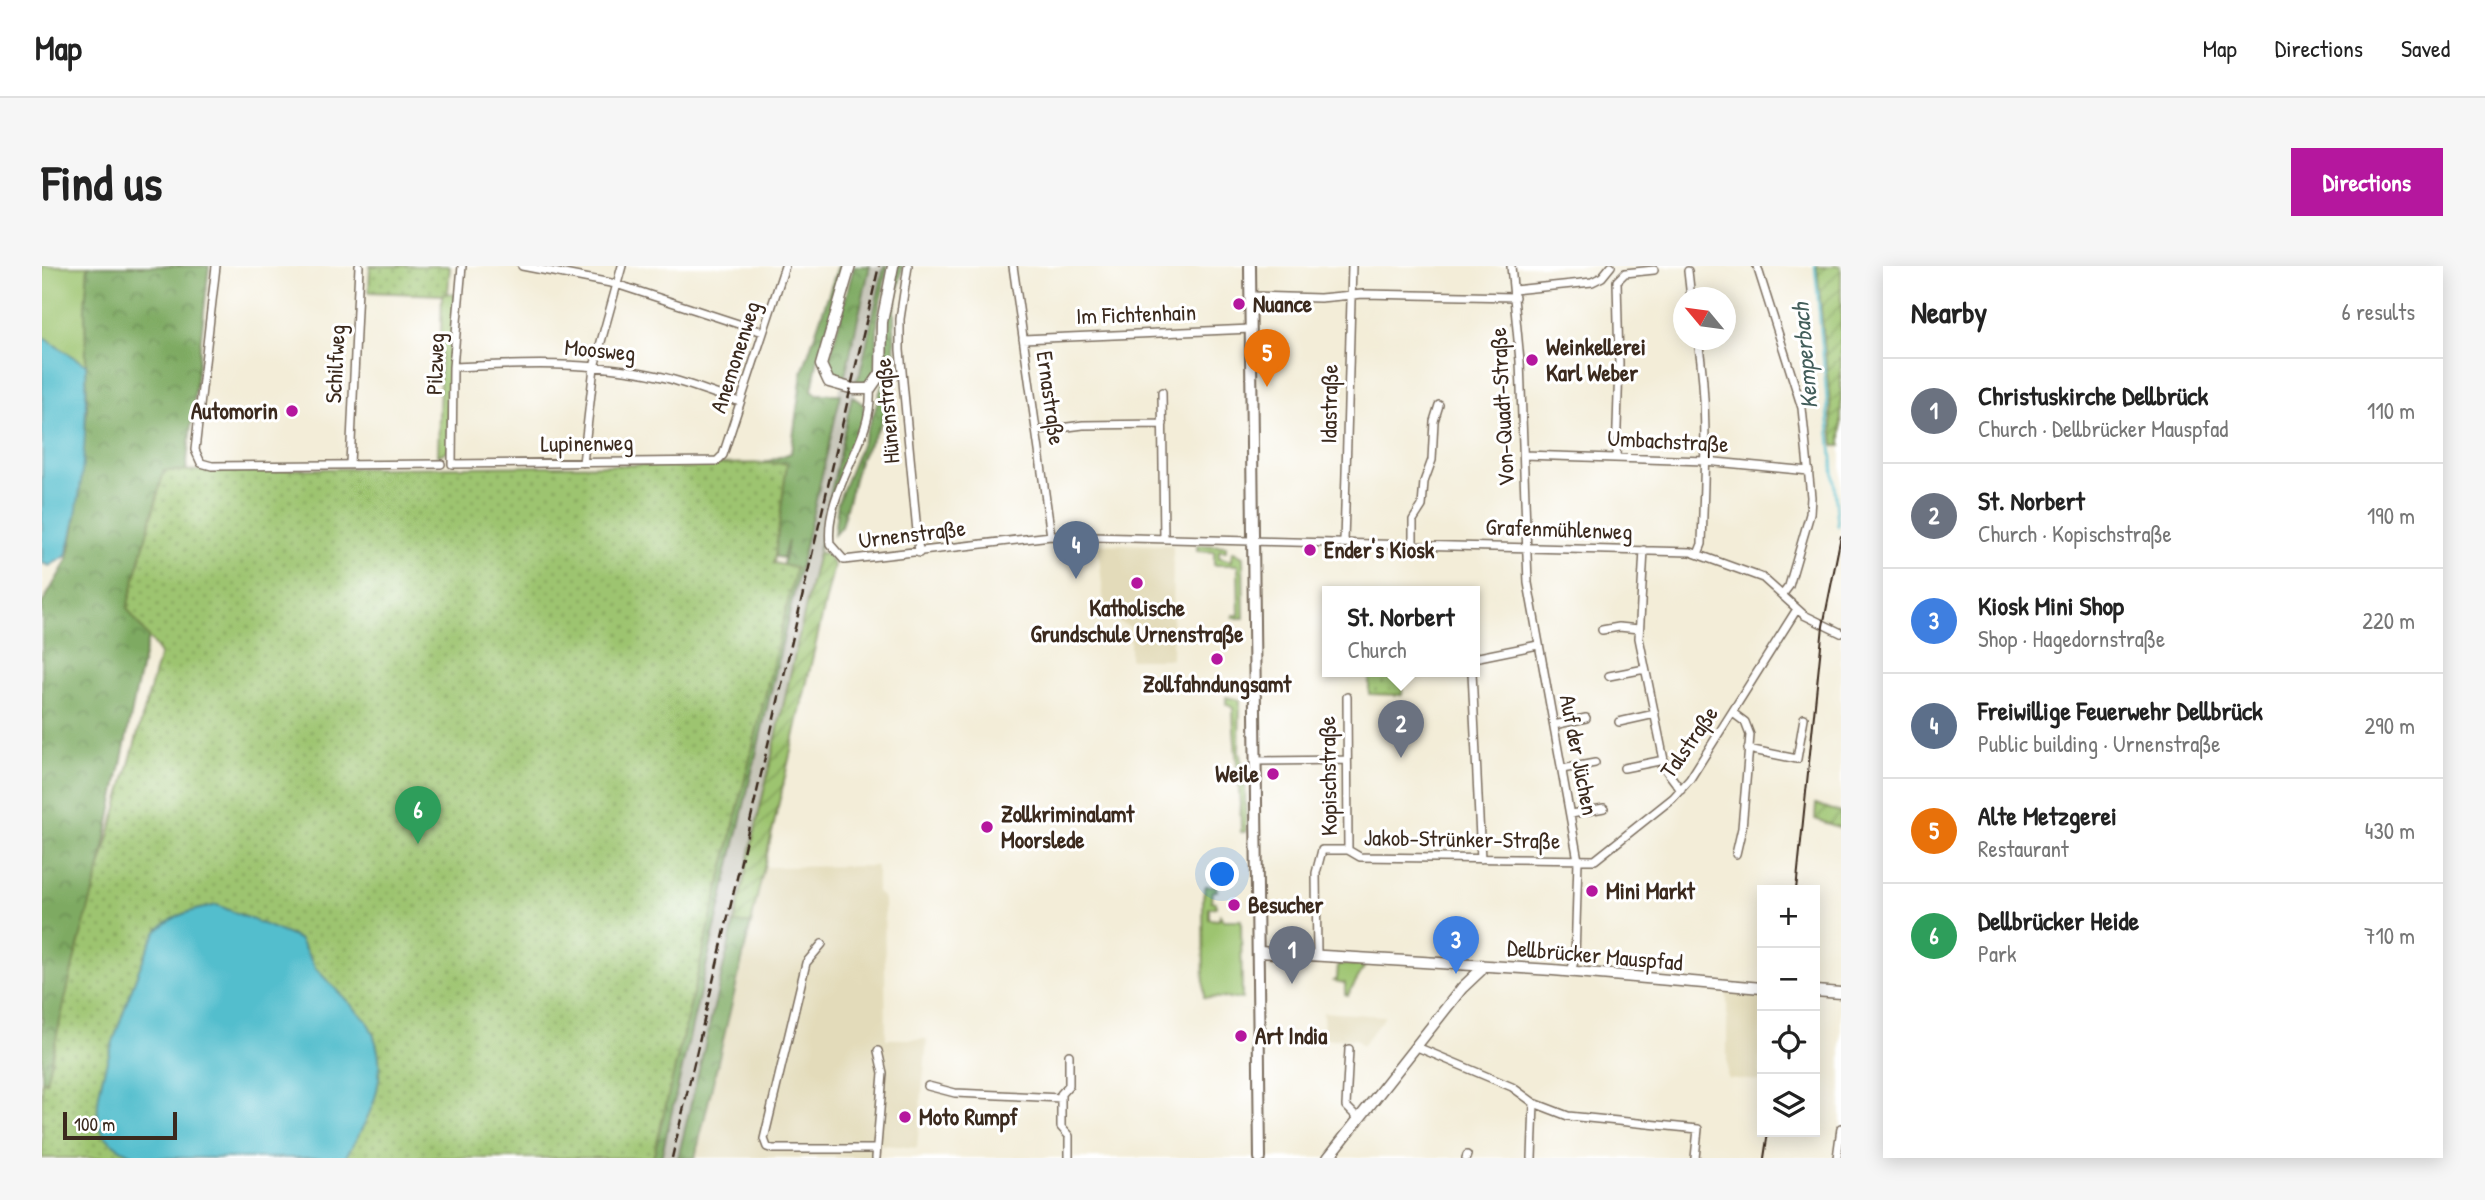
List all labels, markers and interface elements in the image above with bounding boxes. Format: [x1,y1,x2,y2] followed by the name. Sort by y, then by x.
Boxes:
[35,26,82,70] text: Map
[2203,32,2237,64] text: Map
[2275,32,2363,64] text: Directions
[2401,32,2450,64] text: Saved
[2291,148,2443,216] button: Directions
[42,149,162,215] text: Find us
[1673,287,1736,350] north arrow
[1253,288,1313,319] place label: Nuance
[1911,292,1987,332] text: Nearby
[1075,296,1197,331] street label: Im Fichtenhain
[1231,296,1247,312] marker: Nuance
[2342,296,2415,327] text: 6 results
[702,297,767,417] street label: Anemonenweg
[1783,300,1826,410] water label: Kemperbach
[317,324,352,404] street label: Schilfweg
[1482,327,1521,487] street label: Von-Quadt-Straße
[1244,329,1290,387] pin: 5
[563,331,637,368] street label: Moosweg
[1546,331,1646,388] place label: Weinkellerei Karl Weber
[418,332,451,396] street label: Pilzweg
[1030,349,1073,447] street label: Ernastraße
[1524,352,1540,368] marker: Weinkellerei Karl Weber
[866,357,907,465] street label: Hünenstraße
[1312,364,1345,444] street label: Idastraße
[1978,378,2208,413] text: Christuskirche Dellbrück
[191,395,278,426] place label: Automorin
[1930,395,1938,426] text: 1
[2367,395,2415,426] text: 110 m
[284,403,300,419] marker: Automorin
[1978,413,2228,444] text: Church · Dellbrücker Mauspfad
[1607,422,1729,459] street label: Umbachstraße
[540,426,634,459] street label: Lupinenweg
[1978,483,2085,518] text: St. Norbert
[1929,500,1939,531] text: 2
[2367,500,2415,531] text: 190 m
[1485,510,1633,547] street label: Grafenmühlenweg
[857,512,967,555] street label: Urnenstraße
[1978,518,2172,549] text: Church · Kopischstraße
[1053,521,1099,579] pin: 4
[1324,534,1435,565] place label: Ender's Kiosk
[1302,542,1318,558] marker: Ender's Kiosk
[1129,575,1145,591] marker: Katholische Grundschule Urnenstraße
[1322,586,1480,677] popup
[1978,588,2124,623] text: Kiosk Mini Shop
[1030,592,1244,650] place label: Katholische Grundschule Urnenstraße
[1348,599,1454,634] text: St. Norbert
[1929,605,1939,636] text: 3
[2362,605,2415,636] text: 220 m
[1978,623,2165,654] text: Shop · Hagedornstraße
[1348,634,1407,665] text: Church
[1209,651,1225,667] marker: Zollfahndungsamt
[1143,668,1292,700] place label: Zollfahndungsamt
[1553,692,1606,818] street label: Auf der Jüchen
[1978,693,2263,728] text: Freiwillige Feuerwehr Dellbrück
[1652,699,1725,784] street label: Talstraße
[1378,700,1424,758] pin: 2
[1930,710,1938,741] text: 4
[2365,710,2415,741] text: 290 m
[1311,716,1344,836] street label: Kopischstraße
[1978,728,2221,759] text: Public building · Urnenstraße
[1215,758,1260,789] place label: Weile
[1265,766,1281,782] marker: Weile
[395,786,441,844] pin: 6
[1001,798,1135,855] place label: Zollkriminalamt Moorslede
[1978,798,2117,833] text: Alte Metzgerei
[1929,815,1939,846] text: 5
[2365,815,2415,846] text: 430 m
[979,819,995,835] marker: Zollkriminalamt Moorslede
[1363,821,1561,856] street label: Jakob-Strünker-Straße
[1978,833,2069,864] text: Restaurant
[1205,857,1239,891] your location
[1606,875,1696,906] place label: Mini Markt
[1584,883,1600,899] marker: Mini Markt
[1757,885,1820,1137] map controls
[1757,885,1820,948] button: +
[1248,889,1324,920] place label: Besucher
[1226,897,1242,913] marker: Besucher
[1978,903,2139,938] text: Dellbrücker Heide
[1433,916,1479,974] pin: 3
[1929,920,1939,951] text: 6
[2364,920,2415,951] text: 710 m
[1269,926,1315,984] pin: 1
[1506,931,1684,978] street label: Dellbrücker Mauspfad
[1978,938,2016,969] text: Park
[1757,948,1820,1011] button: −
[1757,1011,1820,1074] button: locate
[1255,1020,1327,1051] place label: Art India
[1233,1028,1249,1044] marker: Art India
[1757,1074,1820,1137] button: layers
[919,1101,1019,1133] place label: Moto Rumpf
[63,1109,177,1141] scale bar
[897,1109,913,1125] marker: Moto Rumpf
[74,1111,115,1137] text: 100 m

